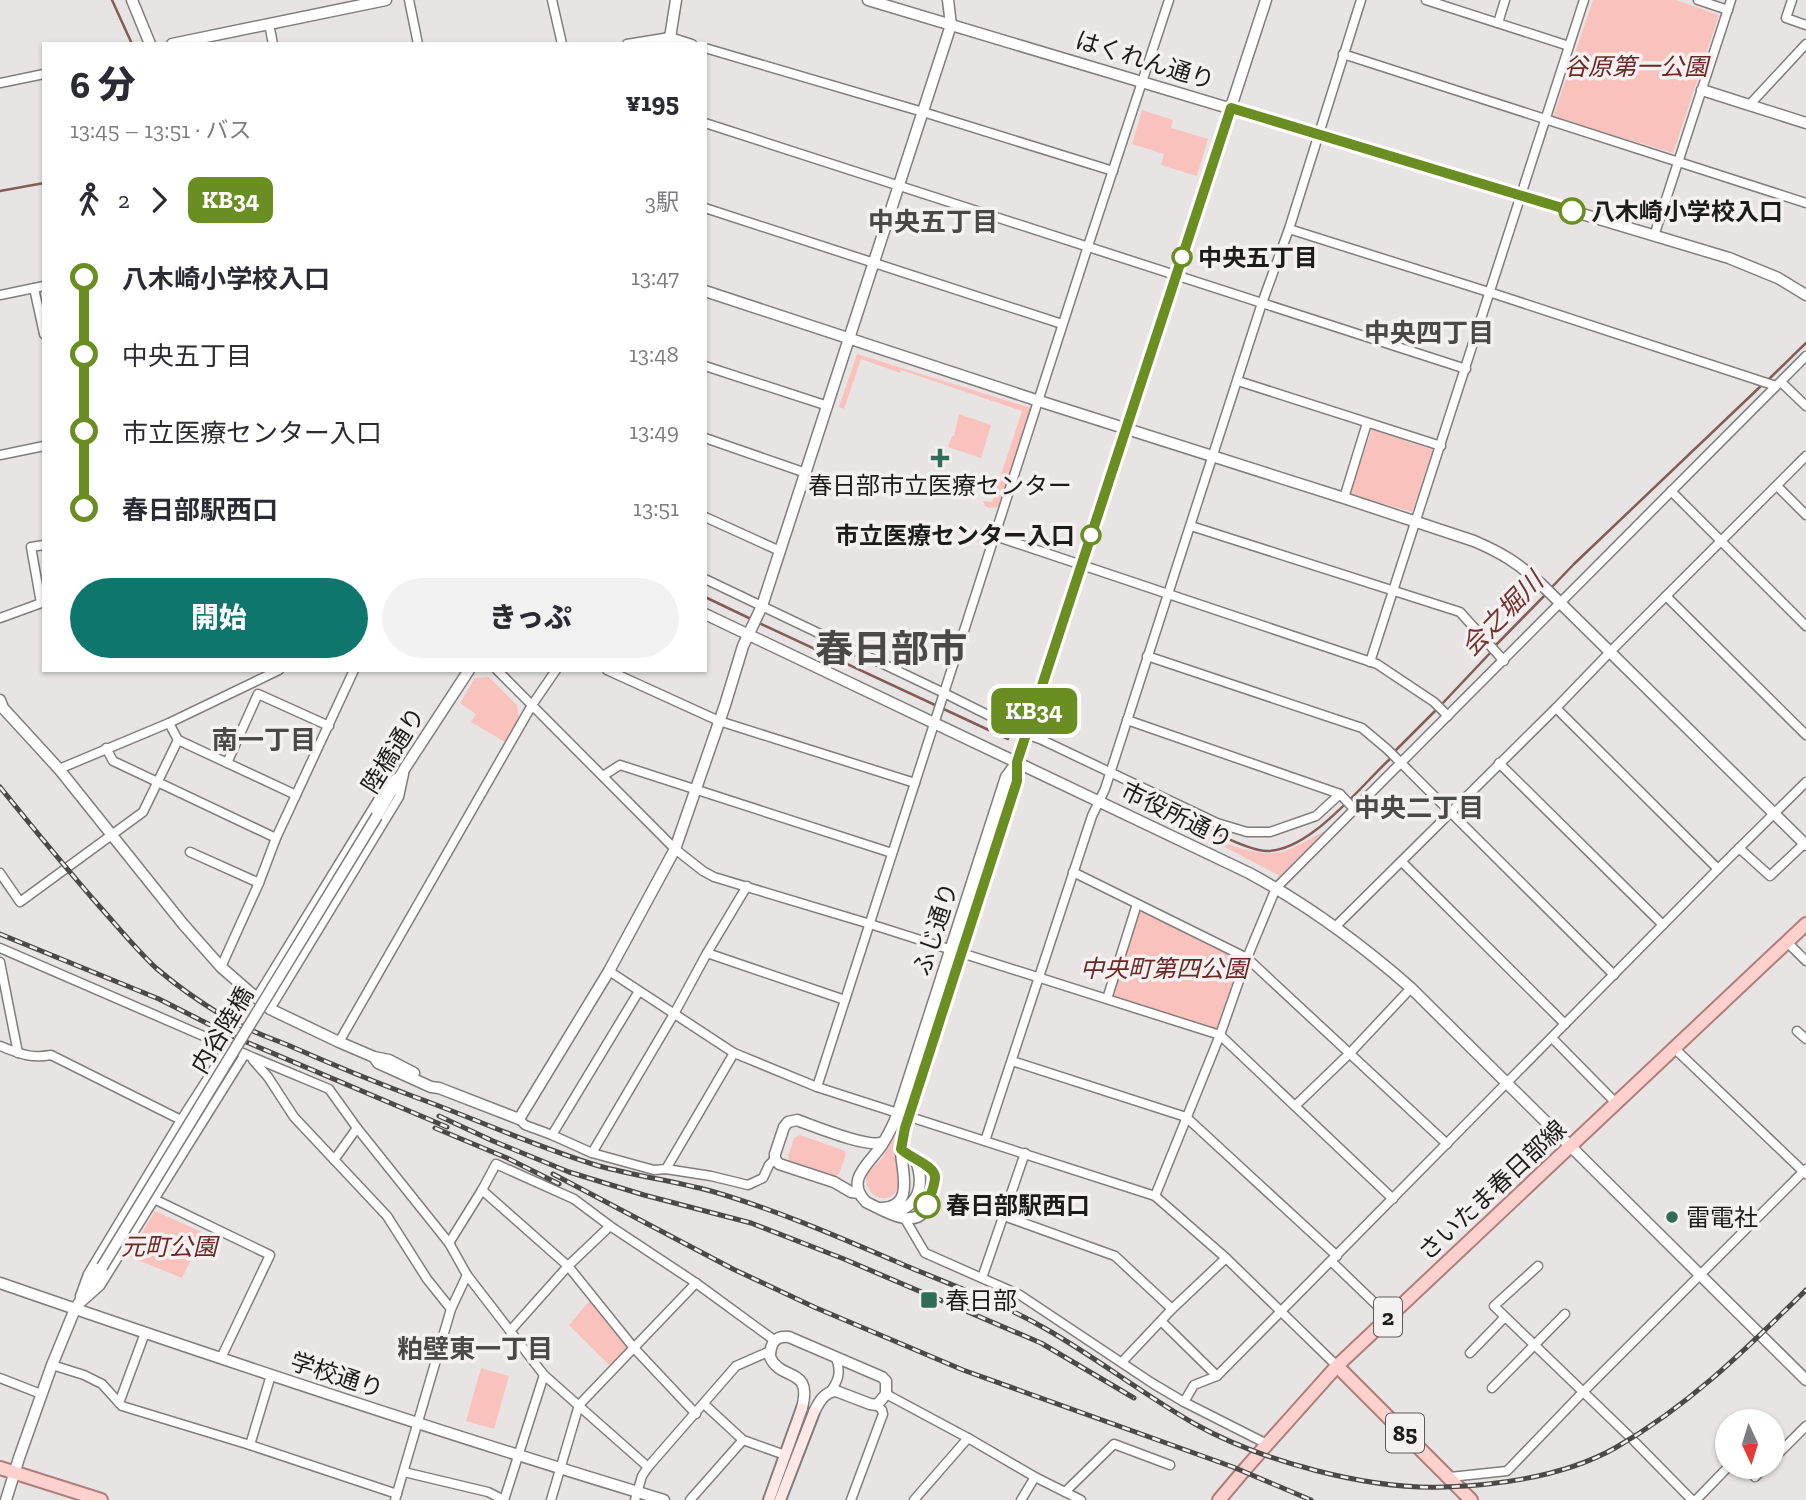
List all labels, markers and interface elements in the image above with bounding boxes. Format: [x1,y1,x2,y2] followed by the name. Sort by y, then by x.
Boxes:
[1072,25,1218,95] street label: はくれん通り
[1564,52,1711,81] park label: 谷原第一公園
[70,62,135,108] text: 6 分
[626,86,679,118] text: ¥195
[70,116,252,144] text: 13:45 – 13:51 · バス
[70,181,108,219] icon: walk
[140,181,178,219] icon: forward
[202,185,259,214] text: KB34
[118,186,130,214] text: 2
[645,188,679,216] text: 3駅
[1591,197,1783,226] place label: 八木崎小学校入口
[1559,198,1585,224] marker: 八木崎小学校入口
[868,206,998,238] district label: 中央五丁目
[1198,243,1318,272] place label: 中央五丁目
[1172,247,1192,267] marker: 中央五丁目
[122,263,330,295] text: 八木崎小学校入口
[631,263,679,291] text: 13:47
[1364,317,1494,349] district label: 中央四丁目
[122,340,252,372] text: 中央五丁目
[629,340,679,368] text: 13:48
[122,417,382,449] text: 市立医療センター入口
[629,417,679,445] text: 13:49
[930,448,950,468] marker: 春日部市立医療センター
[808,471,1072,500] place label: 春日部市立医療センター
[122,494,278,526] text: 春日部駅西口
[633,494,679,522] text: 13:51
[835,521,1075,550] place label: 市立医療センター入口
[1081,525,1101,545] marker: 市立医療センター入口
[1454,563,1552,663] water label: 会之堀川
[70,578,368,658] button: 開始
[382,578,679,658] button: きっぷ
[815,626,967,672] district label: 春日部市
[985,688,1083,734] line badge: KB34
[1005,696,1063,725] text: KB34
[355,702,431,798] street label: 陸橋通り
[212,724,316,756] district label: 南一丁目
[1117,776,1237,854] street label: 市役所通り
[1354,792,1484,824] district label: 中央二丁目
[906,879,964,979] street label: ふじ通り
[1080,954,1251,983] park label: 中央町第四公園
[185,981,259,1079] street label: 内谷陸橋
[1412,1114,1572,1266] street label: さいたま春日部線
[946,1191,1090,1220] place label: 春日部駅西口
[914,1192,940,1218] marker: 春日部駅西口
[1686,1203,1758,1232] place label: 雷電社
[1664,1209,1680,1225] marker: 雷電社
[121,1232,220,1261] park label: 元町公園
[945,1286,1017,1315] place label: 春日部
[919,1290,939,1310] marker: 春日部
[1374,1298,1402,1336] road number: 2
[397,1333,553,1365] district label: 粕壁東一丁目
[287,1346,387,1404] street label: 学校通り
[1715,1409,1785,1479] north arrow
[1715,1409,1785,1479] map controls
[1386,1414,1424,1452] road number: 85

